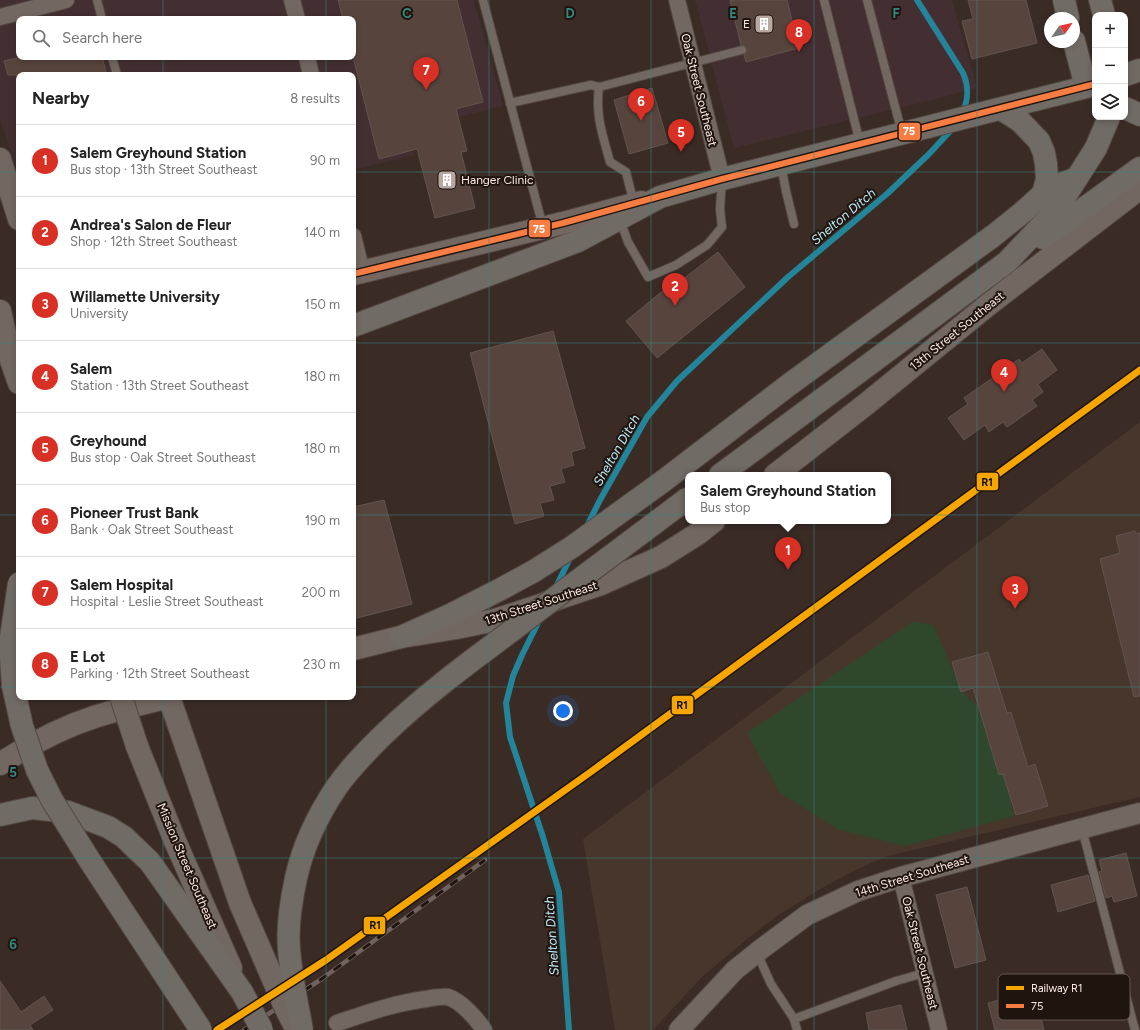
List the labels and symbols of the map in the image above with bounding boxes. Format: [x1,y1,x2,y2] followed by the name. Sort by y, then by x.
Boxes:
[402,6,412,21] text: C
[565,6,575,21] text: D
[729,6,737,21] text: E
[892,6,900,21] text: F
[1044,12,1080,48] north arrow
[753,13,775,35] building icon: E
[743,17,750,31] place label: E
[786,19,812,52] pin: 8
[678,32,720,148] street label: Oak Street Southeast
[413,57,439,90] pin: 7
[628,88,654,121] pin: 6
[668,119,694,152] pin: 5
[898,122,921,141] line badge: 75
[903,125,915,138] text: 75
[436,169,458,191] building icon: Hanger Clinic
[461,173,534,187] place label: Hanger Clinic
[808,185,879,248] water label: Shelton Ditch
[528,219,551,238] line badge: 75
[533,223,545,236] text: 75
[662,273,688,306] pin: 2
[907,288,1007,373] street label: 13th Street Southeast
[991,359,1017,392] pin: 4
[590,412,643,488] water label: Shelton Ditch
[976,472,999,491] line badge: R1
[981,476,993,489] text: R1
[775,537,801,570] pin: 1
[1002,576,1028,609] pin: 3
[483,578,599,628] street label: 13th Street Southeast
[671,695,694,715] line badge: R1
[676,699,688,712] text: R1
[553,701,573,721] your location
[9,765,17,780] text: 5
[154,801,220,931] street label: Mission Street Southeast
[853,852,971,900] street label: 14th Street Southeast
[899,895,941,1011] street label: Oak Street Southeast
[541,896,562,976] water label: Shelton Ditch
[363,916,386,935] line badge: R1
[369,919,381,932] text: R1
[9,937,17,952] text: 6
[998,974,1130,1020] legend
[1031,982,1082,995] text: Railway R1
[1031,1000,1043,1013] text: 75

